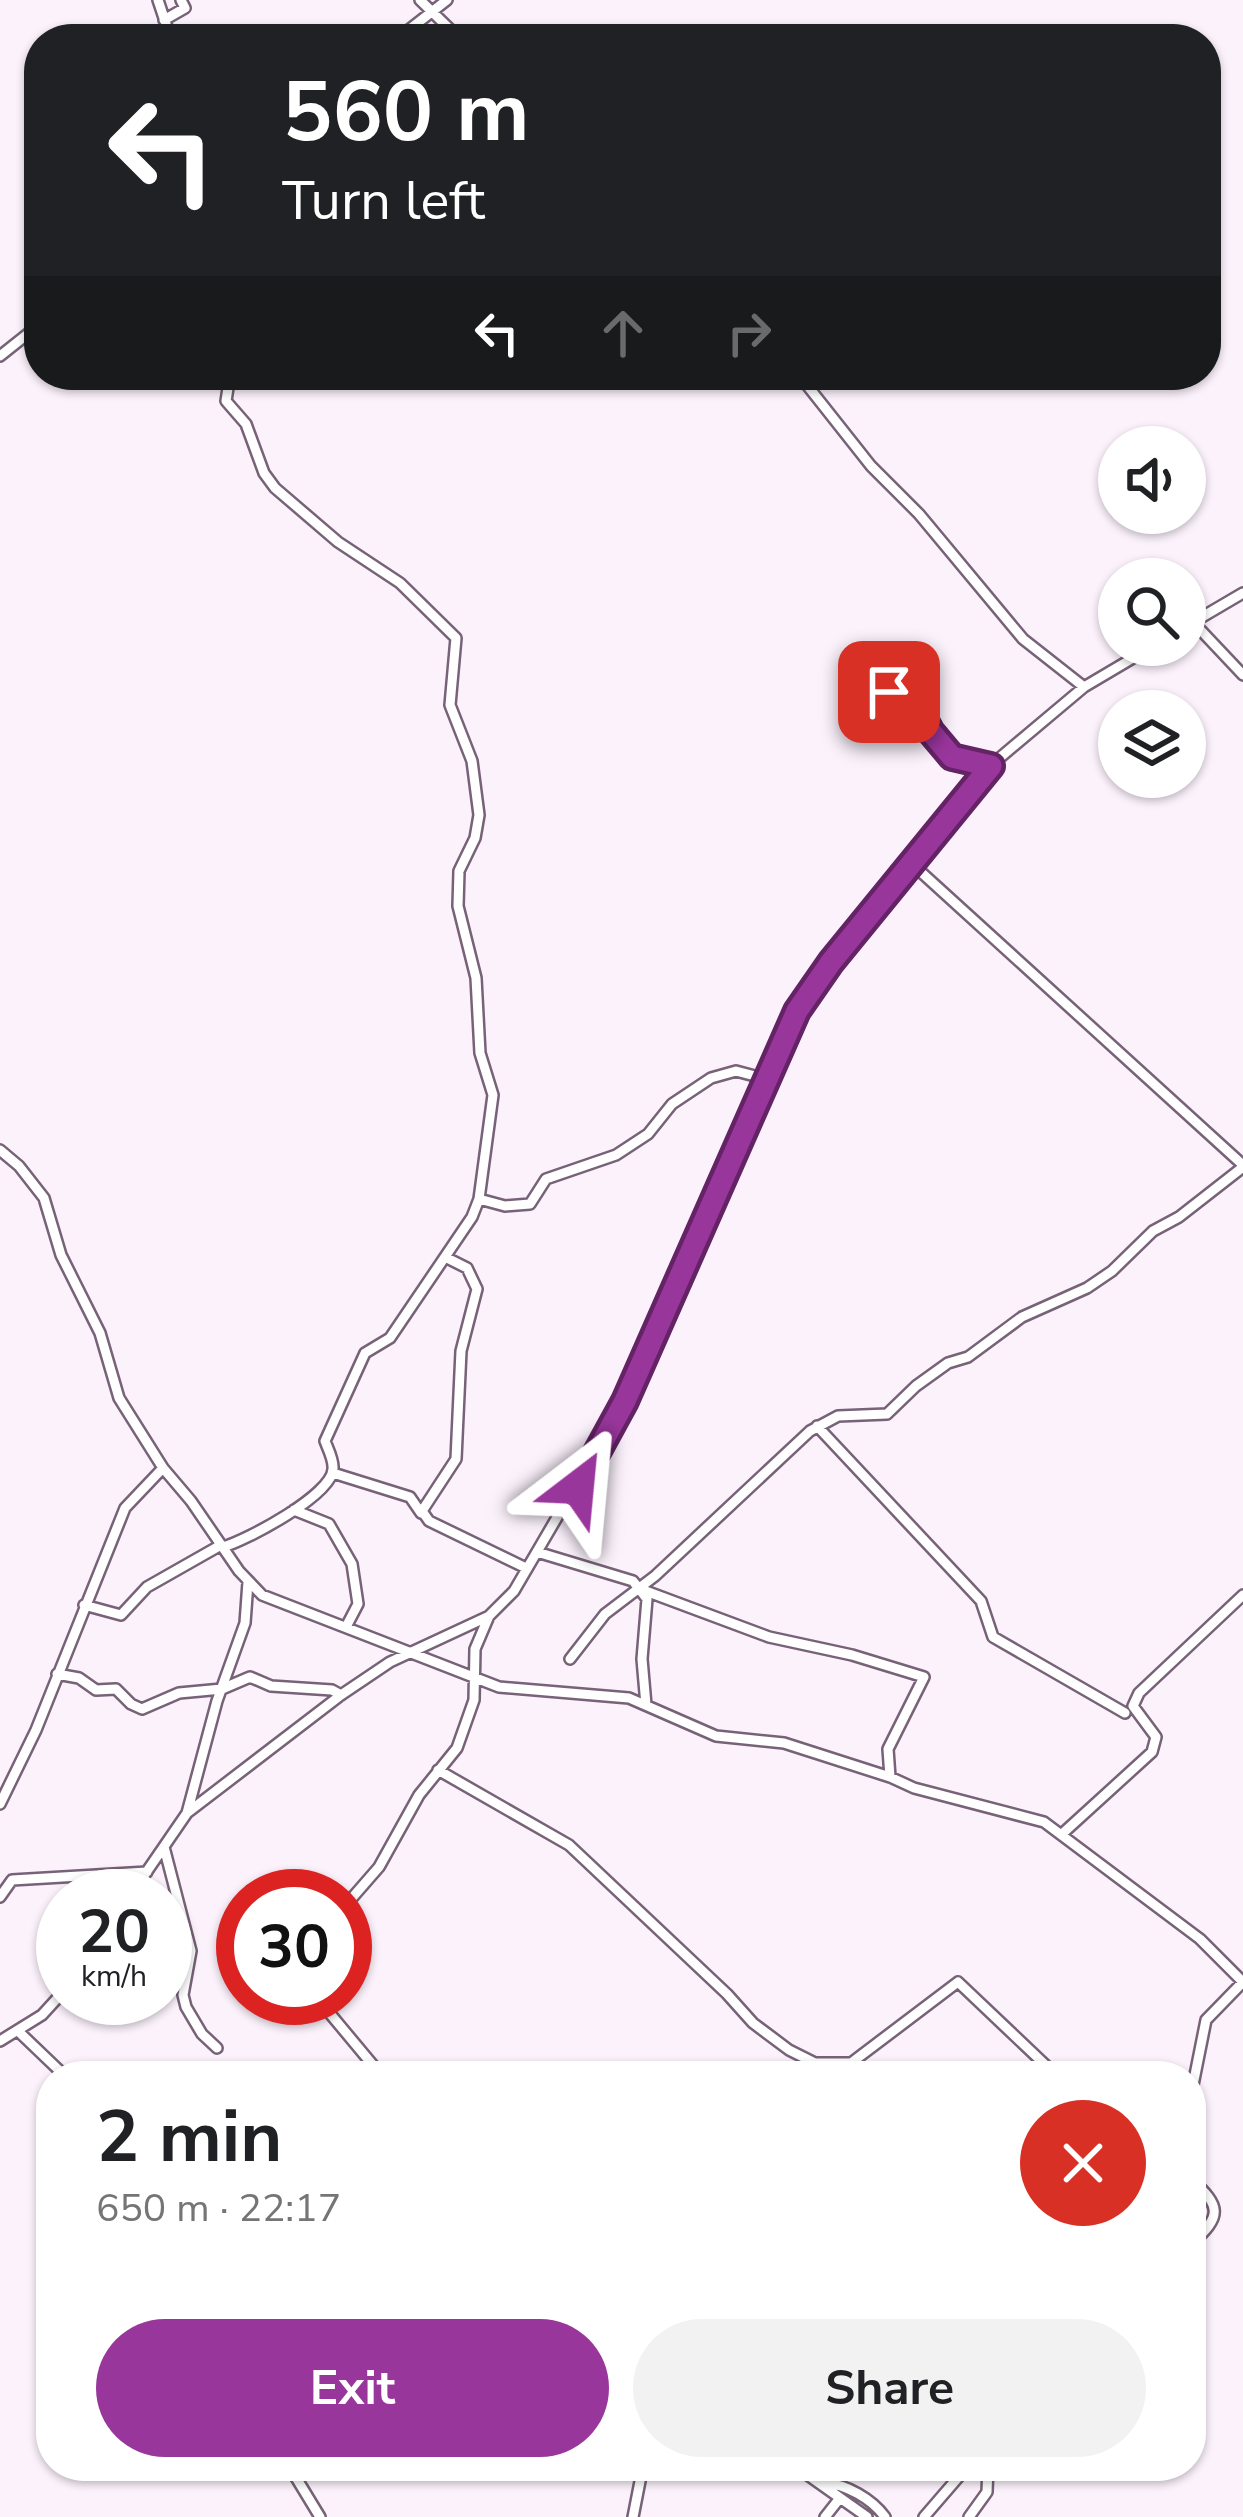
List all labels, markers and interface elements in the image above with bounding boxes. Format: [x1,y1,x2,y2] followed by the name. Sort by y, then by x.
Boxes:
[282,55,530,170] text: 560 m
[84,72,240,228] icon: left
[282,164,485,238] text: Turn left
[464,300,530,366] icon: left
[590,300,656,366] icon: ahead
[716,300,782,366] icon: right
[1098,426,1206,798] map controls
[1098,426,1206,534] button: sound
[1098,558,1206,666] button: search
[838,641,940,743] pin
[856,659,922,725] icon: arrive
[1098,690,1206,798] button: layers
[515,1424,641,1550] position arrow
[216,1869,372,2025] speed limit sign: 30
[78,1891,150,1973] text: 20
[81,1956,147,1997] text: km/h
[96,2088,282,2186] text: 2 min
[1020,2100,1146,2226] button: close
[96,2182,341,2235] text: 650 m · 22:17
[96,2319,609,2457] button: Exit
[633,2319,1146,2457] button: Share

